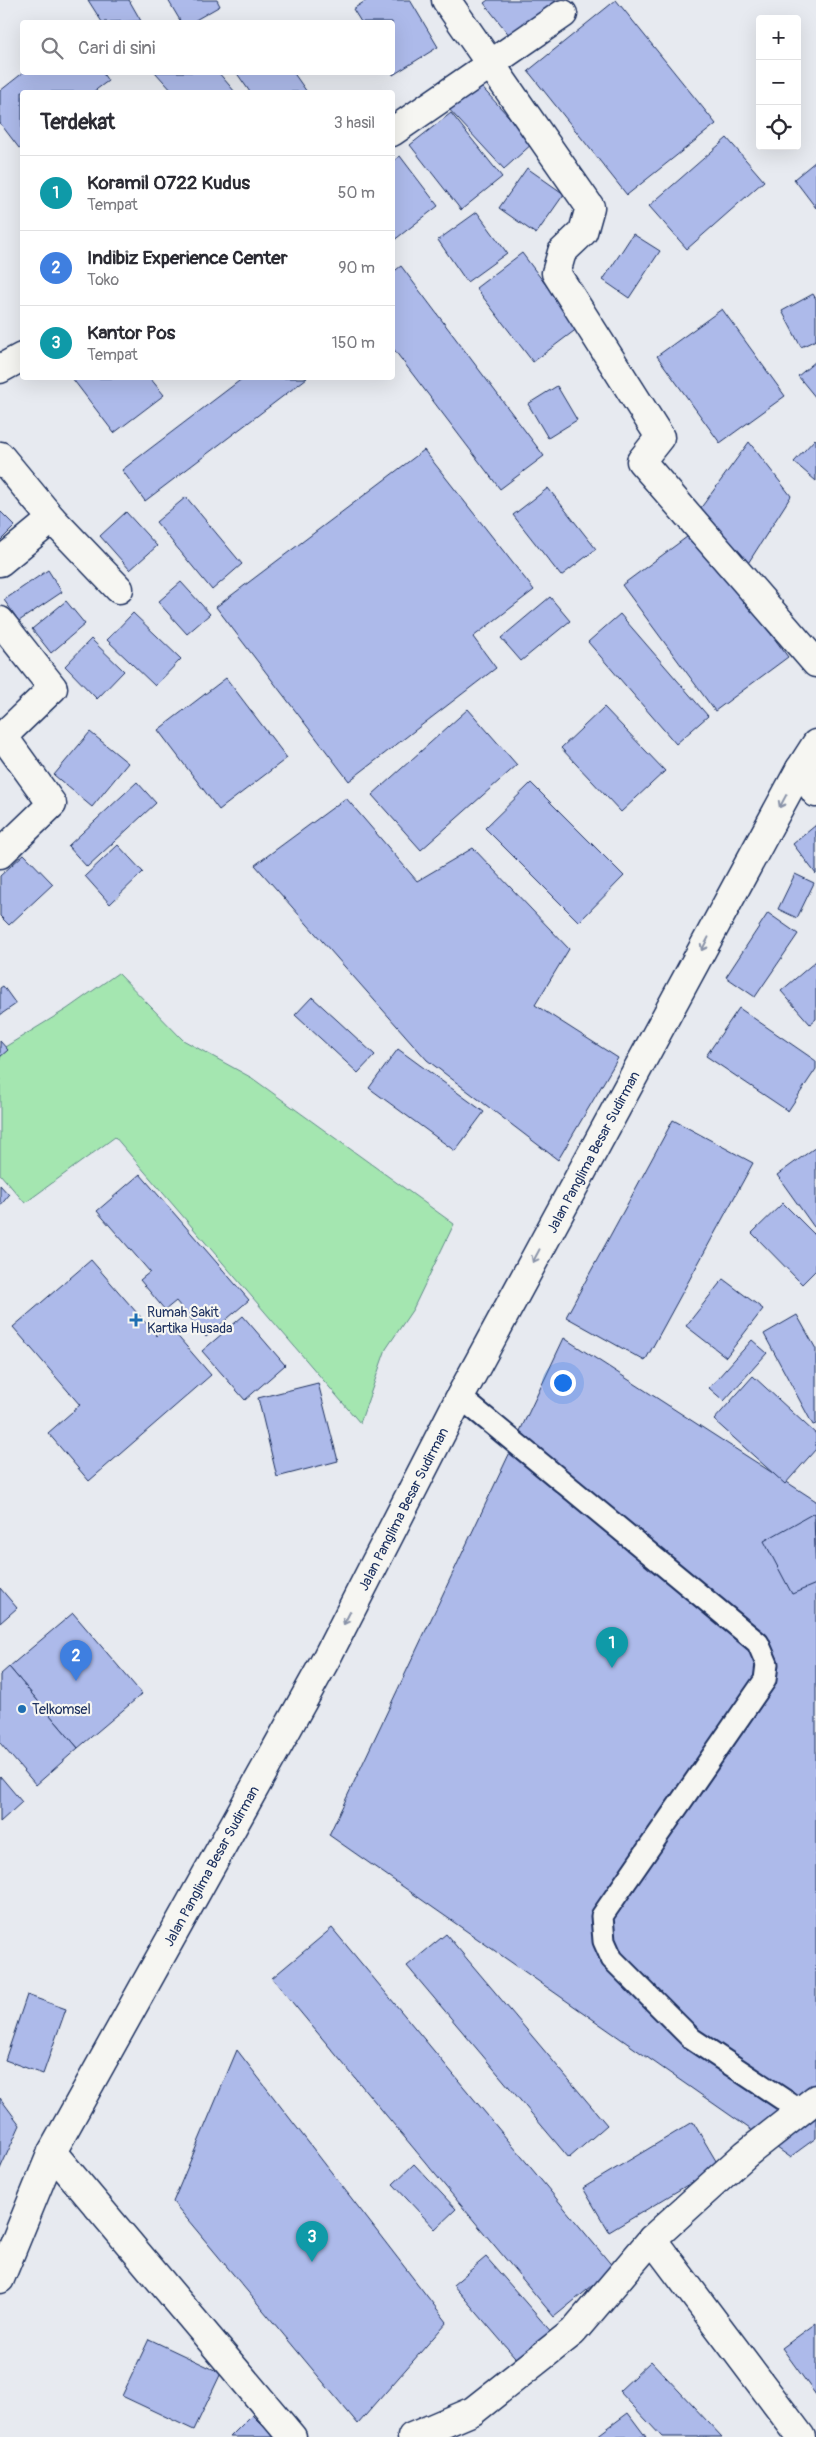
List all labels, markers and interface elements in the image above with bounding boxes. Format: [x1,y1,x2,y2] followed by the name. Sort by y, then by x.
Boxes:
[756,15,801,150] map controls
[756,15,801,60] button: +
[20,20,395,75] search box
[38,34,66,62] icon: search
[78,36,155,60] text: Cari di sini
[756,60,801,105] button: −
[756,105,801,150] button: locate
[40,109,115,136] text: Terdekat
[334,113,375,133] text: 3 hasil
[87,171,250,195] text: Koramil 0722 Kudus
[53,183,59,203] text: 1
[338,183,375,203] text: 50 m
[87,195,138,215] text: Tempat
[87,246,287,270] text: Indibiz Experience Center
[52,258,60,278] text: 2
[338,258,375,278] text: 90 m
[87,270,119,290] text: Toko
[87,321,175,345] text: Kantor Pos
[52,333,60,353] text: 3
[331,333,375,353] text: 150 m
[87,345,138,365] text: Tempat
[777,794,787,808] one-way arrow
[700,937,710,952] one-way arrow
[543,1068,643,1236] street label: Jalan Panglima Besar Sudirman
[531,1249,541,1264] one-way arrow
[147,1304,233,1337] place label: Rumah Sakit Kartika Husada
[129,1313,143,1327] marker: Rumah Sakit Kartika Husada
[550,1370,576,1396] your location
[355,1425,452,1594] street label: Jalan Panglima Besar Sudirman
[342,1610,352,1625] one-way arrow
[596,1627,628,1668] pin: 1
[60,1640,92,1681] pin: 2
[32,1701,91,1718] place label: Telkomsel
[16,1703,28,1715] marker: Telkomsel
[160,1783,263,1949] street label: Jalan Panglima Besar Sudirman
[296,2221,328,2262] pin: 3

